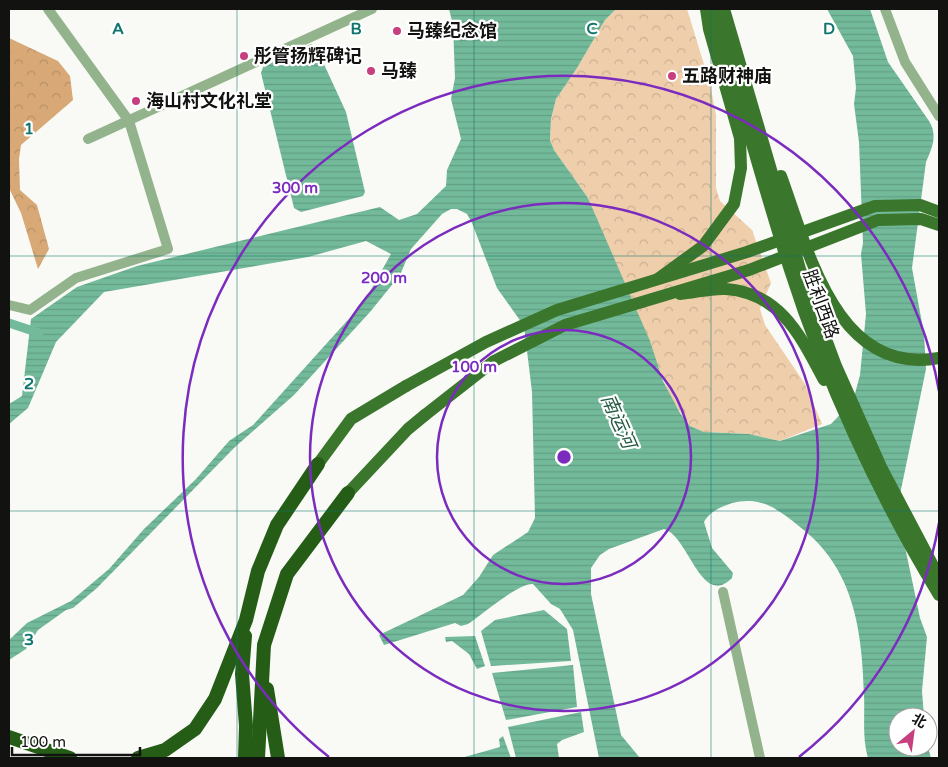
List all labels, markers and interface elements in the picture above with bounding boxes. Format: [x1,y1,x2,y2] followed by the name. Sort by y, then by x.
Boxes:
[112,19,124,39] text: A
[350,19,362,39] text: B
[586,19,598,39] text: C
[823,19,835,39] text: D
[407,20,497,42] place label: 马臻纪念馆
[391,25,403,37] marker: 马臻纪念馆
[254,45,362,67] place label: 彤管扬辉碑记
[238,50,250,62] marker: 彤管扬辉碑记
[381,60,417,82] place label: 马臻
[365,65,377,77] marker: 马臻
[682,65,772,87] place label: 五路财神庙
[666,70,678,82] marker: 五路财神庙
[146,90,272,112] place label: 海山村文化礼堂
[130,95,142,107] marker: 海山村文化礼堂
[24,119,34,139] text: 1
[272,179,318,197] text: 300 m
[798,266,844,342] street label: 胜利西路
[361,269,407,287] text: 200 m
[451,358,497,376] text: 100 m
[24,374,34,394] text: 2
[596,391,641,456] water label: 南运河
[555,448,573,466] centre of rings
[24,630,34,650] text: 3
[888,707,938,757] north arrow
[909,710,929,732] text: 北
[12,724,140,756] scale bar
[20,733,66,751] text: 100 m

